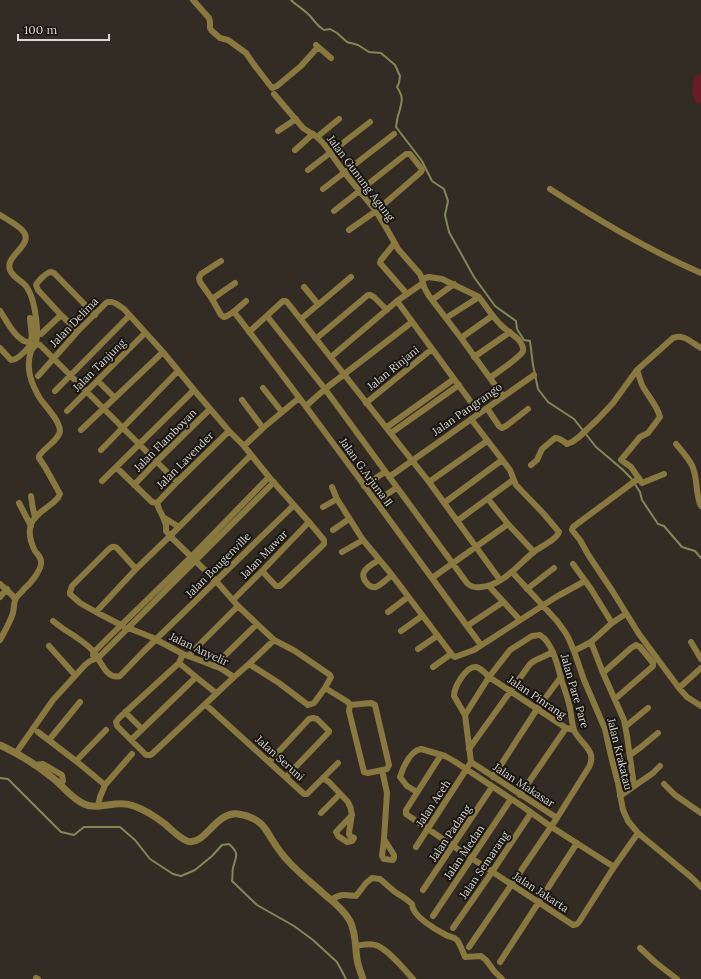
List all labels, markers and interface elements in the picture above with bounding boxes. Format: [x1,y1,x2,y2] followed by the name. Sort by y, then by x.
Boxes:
[18,16,109,42] scale bar
[24,22,57,37] text: 100 m
[324,131,398,224] street label: Jalan Gunung Agung
[46,294,101,350] street label: Jalan Delima
[69,335,129,395] street label: Jalan Tanjung
[363,343,422,394] street label: Jalan Rinjani
[428,380,505,439] street label: Jalan Pangrango
[130,405,200,475] street label: Jalan Flamboyan
[153,428,217,492] street label: Jalan Lavender
[336,434,396,509] street label: Jalan G.Arjuna ll
[237,526,291,582] street label: Jalan Mawar
[182,529,254,601] street label: Jalan Bougenville
[166,629,231,669] street label: Jalan Anyelir
[557,651,592,730] street label: Jalan Pare Pare
[504,672,570,722] street label: Jalan Pinrang
[604,716,636,792] street label: Jalan Krakatau
[252,732,307,784] street label: Jalan Seruni
[490,759,558,810] street label: Jalan Makasar
[412,777,454,830] street label: Jalan Aceh
[425,801,475,865] street label: Jalan Padang
[440,822,488,883] street label: Jalan Medan
[456,828,512,902] street label: Jalan Semarang
[510,868,572,915] street label: Jalan Jakarta

